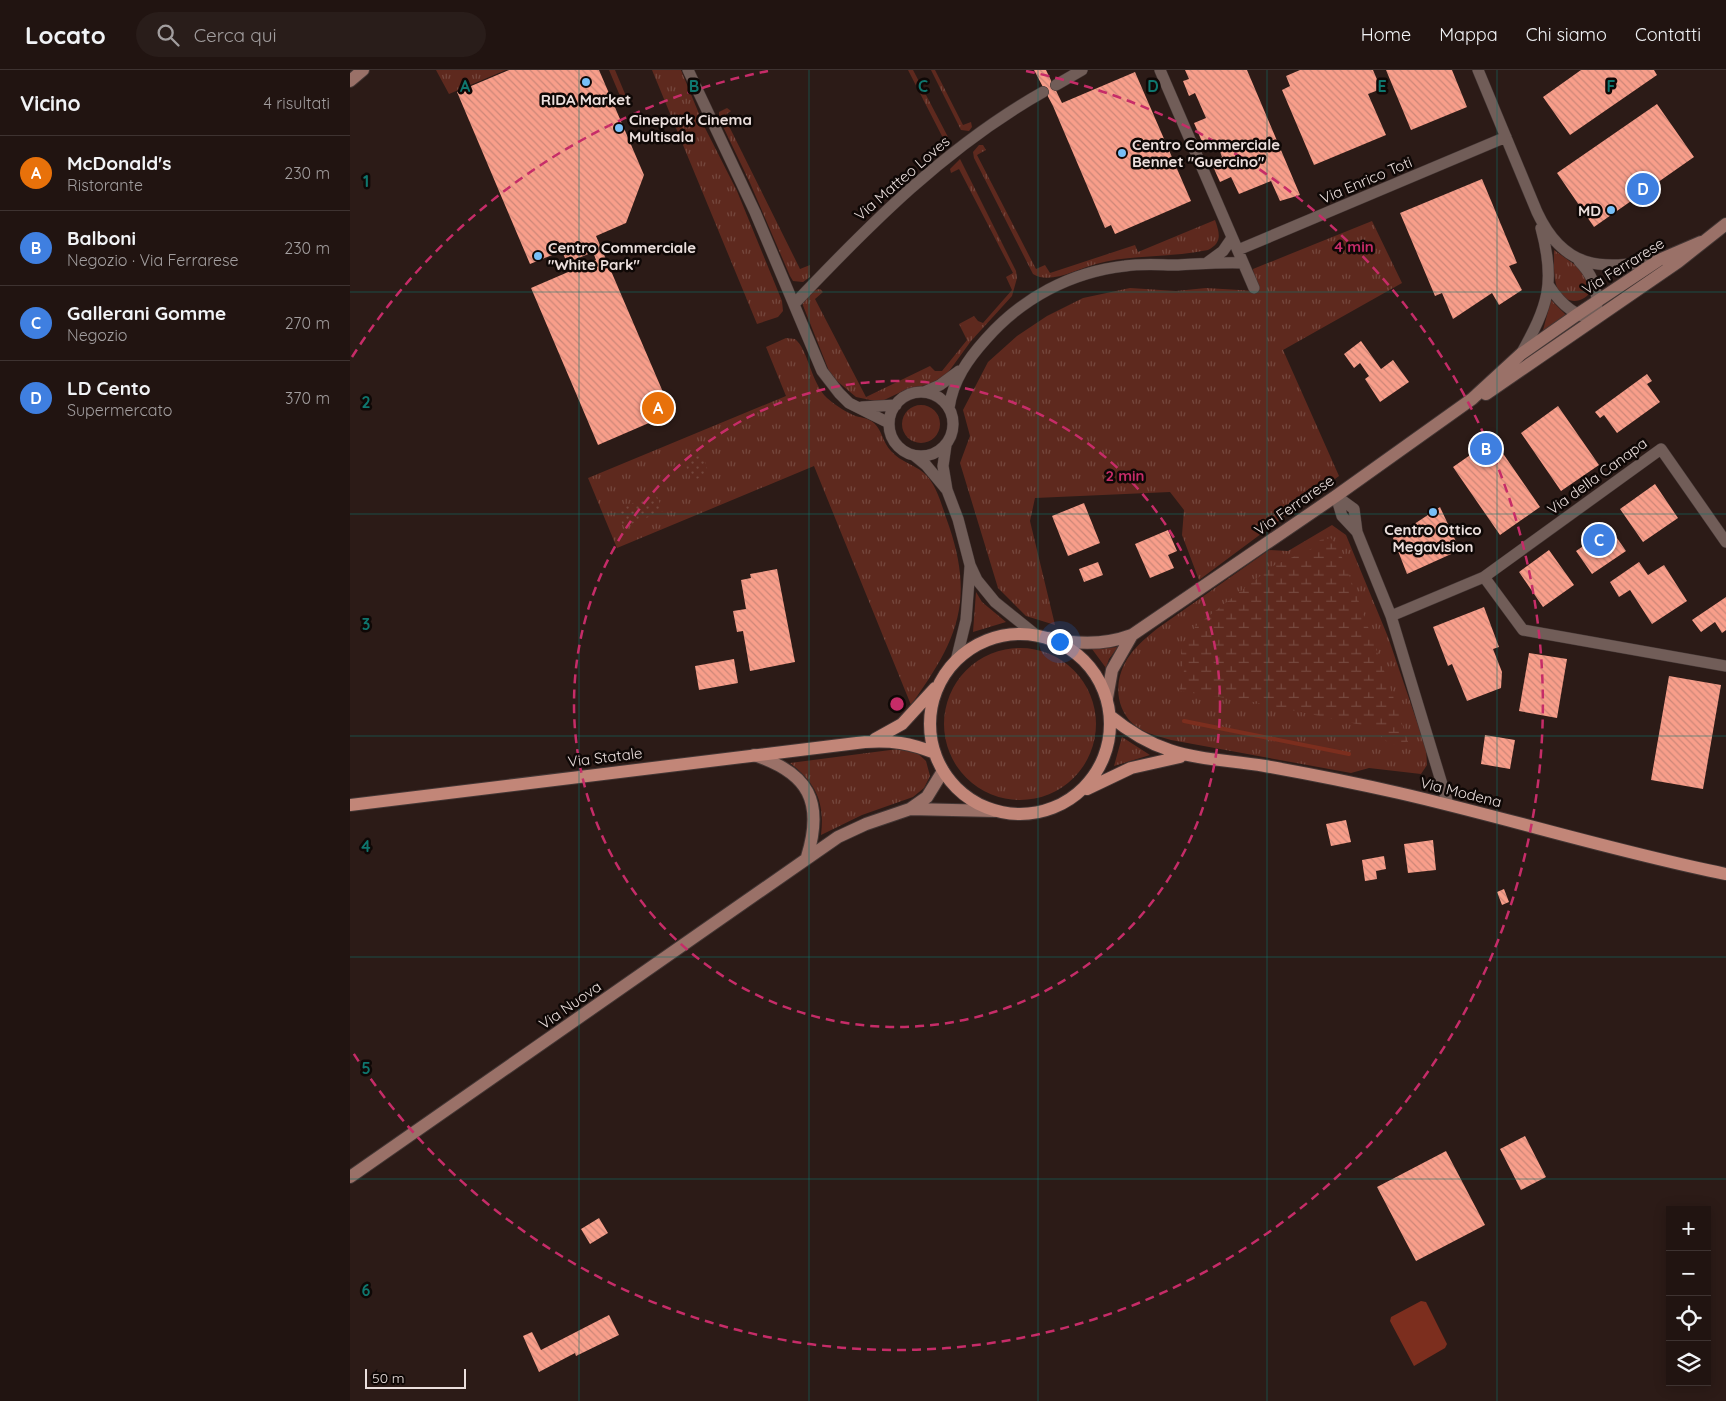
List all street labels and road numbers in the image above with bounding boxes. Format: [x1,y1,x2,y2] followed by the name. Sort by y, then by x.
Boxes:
[851,131,953,225] street label: Via Matteo Loves
[1317,152,1415,208] street label: Via Enrico Toti
[1579,233,1667,299] street label: Via Ferrarese
[1543,433,1651,519] street label: Via della Canapa
[1250,471,1338,539] street label: Via Ferrarese
[567,743,643,771] street label: Via Statale
[1418,773,1504,811] street label: Via Modena
[535,977,605,1033] street label: Via Nuova

